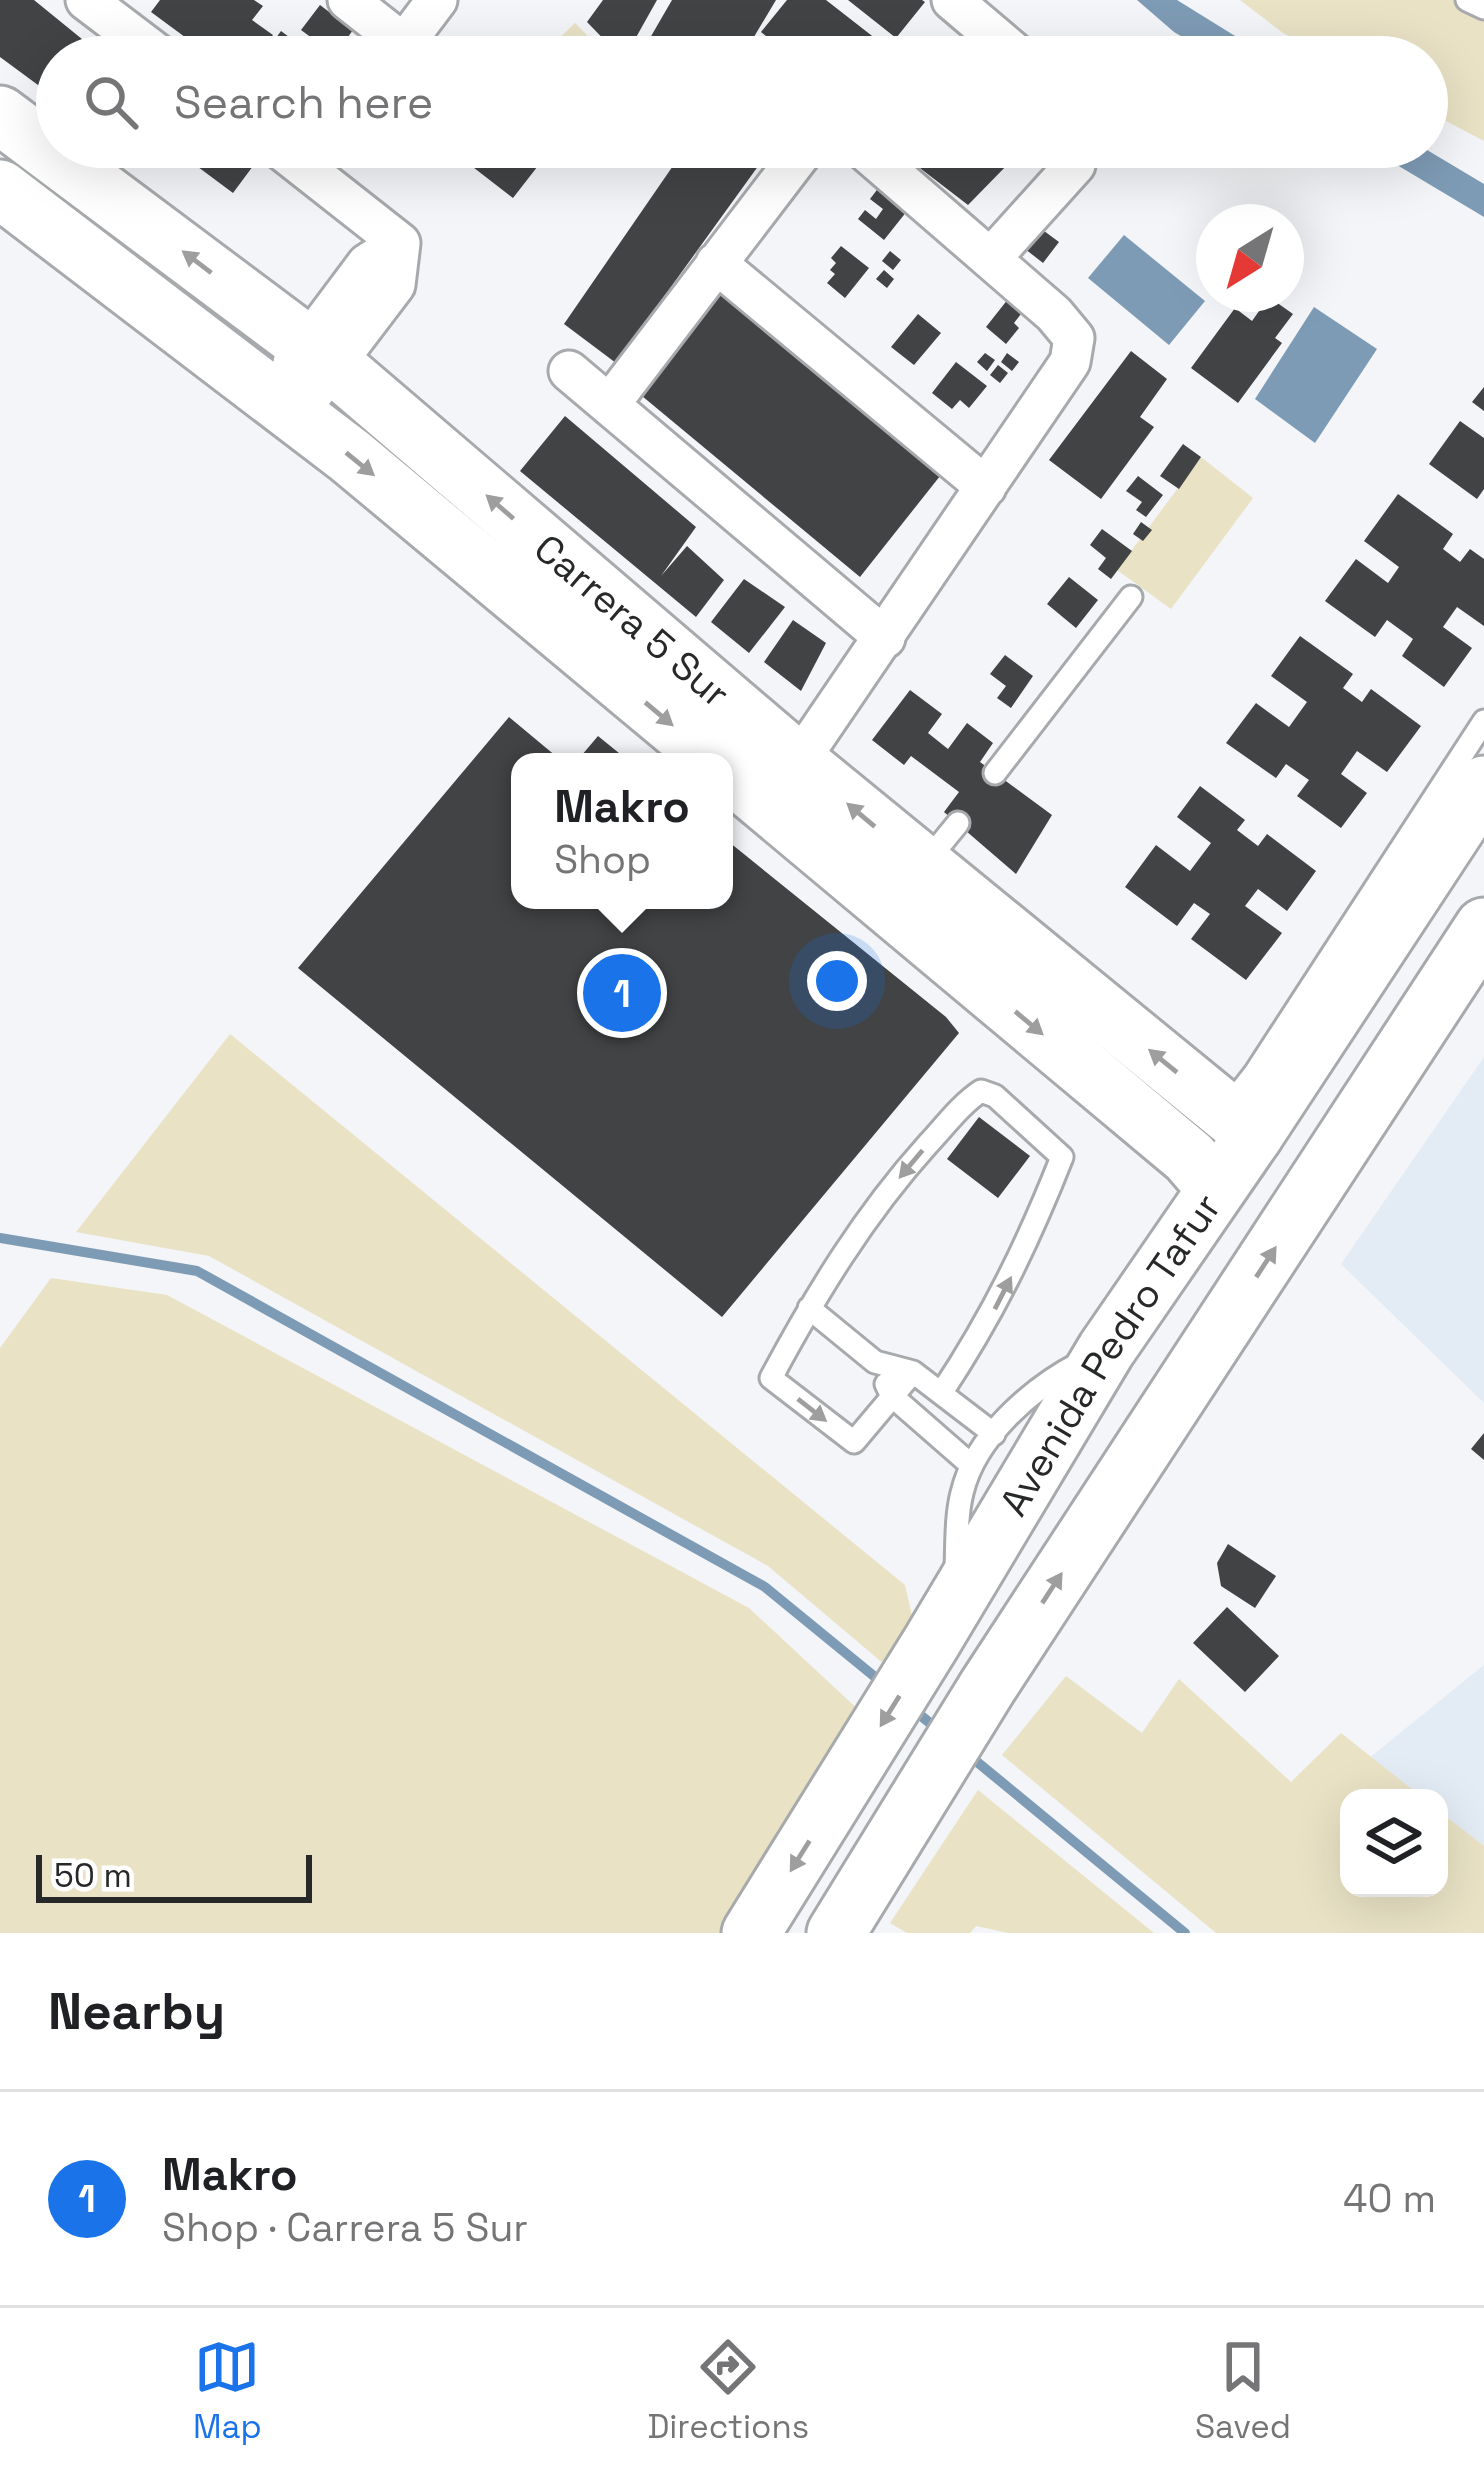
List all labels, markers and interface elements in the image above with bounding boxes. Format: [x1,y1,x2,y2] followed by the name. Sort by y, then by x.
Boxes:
[36,36,1448,168] search box
[78,69,144,135] icon: search
[174,74,433,131] text: Search here
[1196,204,1304,312] north arrow
[181,251,213,275] one-way arrow
[345,450,375,476] one-way arrow
[485,495,515,521] one-way arrow
[524,524,740,718] street label: Carrera 5 Sur
[644,700,674,726] one-way arrow
[511,753,733,909] popup
[554,778,690,835] text: Makro
[846,802,876,828] one-way arrow
[554,835,651,884] text: Shop
[583,948,661,1038] pin: 1
[807,951,867,1011] your location
[1014,1010,1044,1036] one-way arrow
[1148,1049,1179,1074] one-way arrow
[898,1149,924,1179] one-way arrow
[989,1184,1231,1524] street label: Avenida Pedro Tafur
[1254,1245,1276,1278] one-way arrow
[992,1275,1013,1310] one-way arrow
[797,1397,828,1422] one-way arrow
[1041,1572,1063,1604] one-way arrow
[880,1694,902,1727] one-way arrow
[1340,1789,1448,1897] map controls
[1340,1789,1448,1897] button: layers
[790,1839,812,1872] one-way arrow
[36,1849,312,1902] scale bar
[54,1855,132,1897] text: 50 m
[48,1979,225,2044] text: Nearby
[162,2146,298,2203] text: Makro
[78,2174,96,2223] text: 1
[1343,2174,1436,2223] text: 40 m
[162,2203,528,2252] text: Shop · Carrera 5 Sur
[193,2334,262,2448] tab: Map
[647,2334,809,2448] tab: Directions
[1195,2334,1291,2448] tab: Saved

